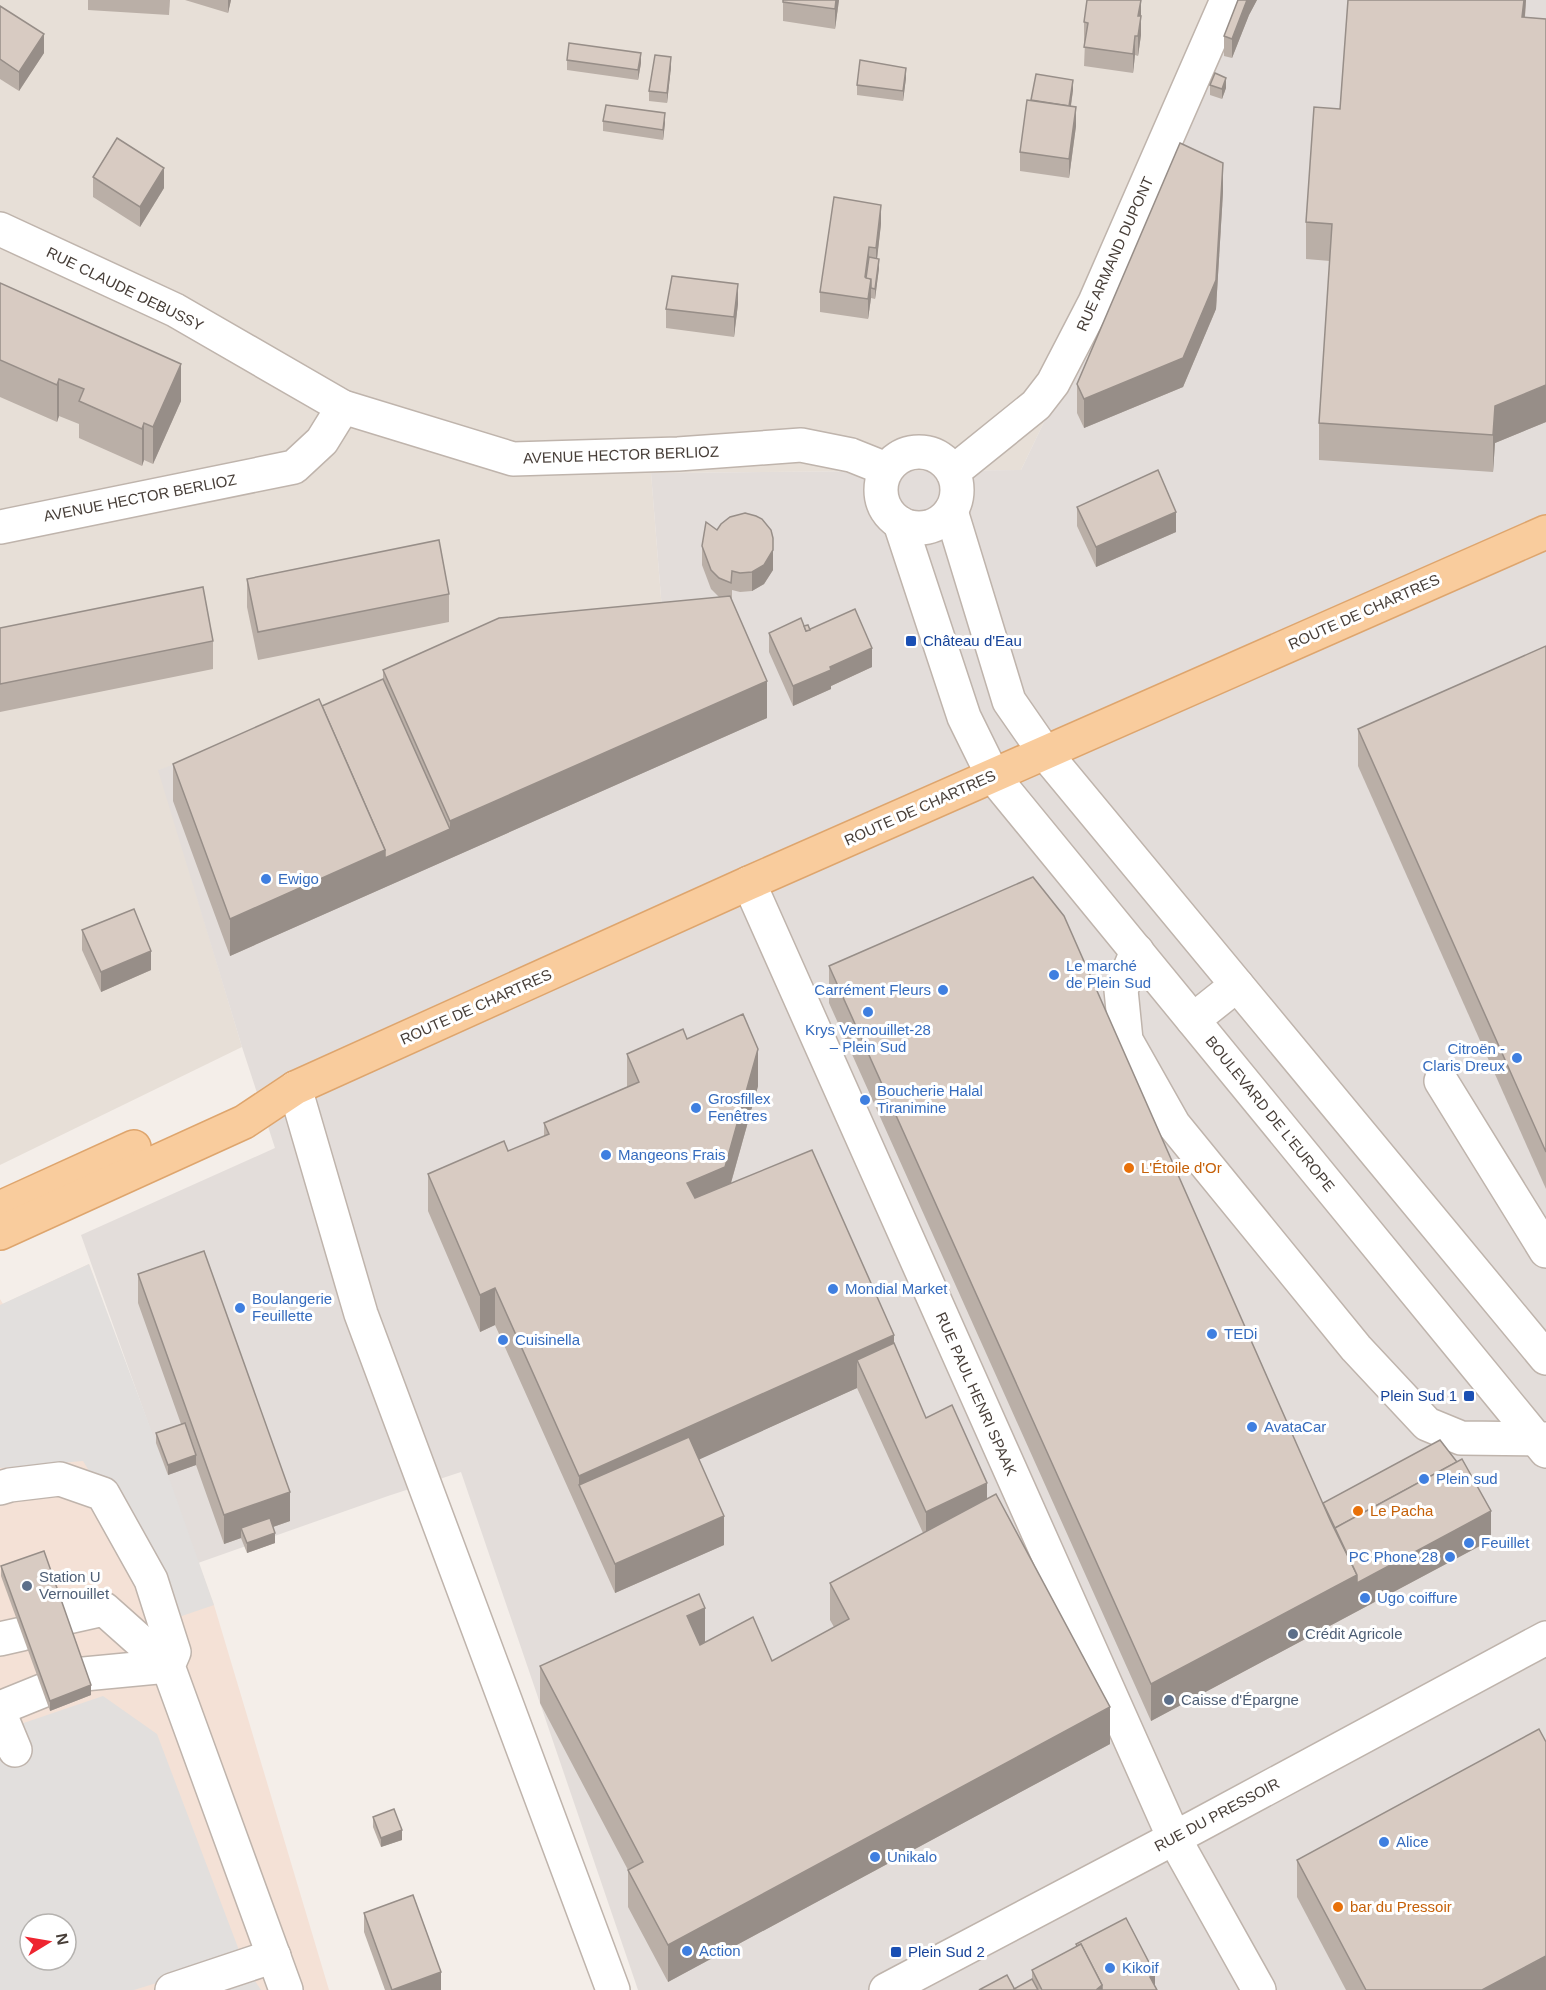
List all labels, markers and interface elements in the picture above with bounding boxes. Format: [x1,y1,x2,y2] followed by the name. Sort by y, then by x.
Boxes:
[1073,174,1156,334] street label: RUE ARMAND DUPONT
[44,243,206,334] street label: RUE CLAUDE DEBUSSY
[523,443,719,466] street label: AVENUE HECTOR BERLIOZ
[42,470,238,525] street label: AVENUE HECTOR BERLIOZ
[1285,570,1442,653] street label: ROUTE DE CHARTRES
[923,632,1022,649] place label: Château d'Eau
[904,634,918,648] marker: Château d'Eau
[841,766,998,849] street label: ROUTE DE CHARTRES
[278,870,319,887] place label: Ewigo
[259,872,273,886] marker: Ewigo
[1066,957,1151,991] place label: Le marché de Plein Sud
[397,965,554,1048] street label: ROUTE DE CHARTRES
[1047,968,1061,982] marker: Le marché de Plein Sud
[814,981,931,998] place label: Carrément Fleurs
[936,983,950,997] marker: Carrément Fleurs
[861,1005,875,1019] marker: Krys Vernouillet-28 – Plein Sud
[805,1021,931,1055] place label: Krys Vernouillet-28 – Plein Sud
[1202,1033,1338,1195] street label: BOULEVARD DE L'EUROPE
[1422,1040,1505,1074] place label: Citroën - Claris Dreux
[1510,1051,1524,1065] marker: Citroën - Claris Dreux
[877,1082,983,1116] place label: Boucherie Halal Tiranimine
[708,1090,771,1124] place label: Grosfillex Fenêtres
[858,1093,872,1107] marker: Boucherie Halal Tiranimine
[689,1101,703,1115] marker: Grosfillex Fenêtres
[618,1146,726,1163] place label: Mangeons Frais
[599,1148,613,1162] marker: Mangeons Frais
[1141,1159,1222,1176] place label: L'Étoile d'Or
[1122,1161,1136,1175] marker: L'Étoile d'Or
[845,1280,948,1297] place label: Mondial Market
[826,1282,840,1296] marker: Mondial Market
[252,1290,332,1324] place label: Boulangerie Feuillette
[233,1301,247,1315] marker: Boulangerie Feuillette
[933,1309,1020,1478] street label: RUE PAUL HENRI SPAAK
[1224,1325,1257,1342] place label: TEDi
[1205,1327,1219,1341] marker: TEDi
[515,1331,581,1348] place label: Cuisinella
[496,1333,510,1347] marker: Cuisinella
[1380,1387,1457,1404] place label: Plein Sud 1
[1462,1389,1476,1403] marker: Plein Sud 1
[1264,1418,1326,1435] place label: AvataCar
[1245,1420,1259,1434] marker: AvataCar
[1436,1470,1498,1487] place label: Plein sud
[1417,1472,1431,1486] marker: Plein sud
[1370,1502,1434,1519] place label: Le Pacha
[1351,1504,1365,1518] marker: Le Pacha
[1481,1534,1530,1551] place label: Feuillet
[1462,1536,1476,1550] marker: Feuillet
[1349,1548,1438,1565] place label: PC Phone 28
[1443,1550,1457,1564] marker: PC Phone 28
[39,1568,110,1602] place label: Station U Vernouillet
[20,1579,34,1593] marker: Station U Vernouillet
[1377,1589,1458,1606] place label: Ugo coiffure
[1358,1591,1372,1605] marker: Ugo coiffure
[1305,1625,1403,1642] place label: Crédit Agricole
[1286,1627,1300,1641] marker: Crédit Agricole
[1181,1691,1299,1708] place label: Caisse d'Épargne
[1162,1693,1176,1707] marker: Caisse d'Épargne
[1151,1774,1282,1855] street label: RUE DU PRESSOIR
[1396,1833,1429,1850] place label: Alice
[1377,1835,1391,1849] marker: Alice
[887,1848,937,1865] place label: Unikalo
[868,1850,882,1864] marker: Unikalo
[1350,1898,1452,1915] place label: bar du Pressoir
[1331,1900,1345,1914] marker: bar du Pressoir
[18,1912,78,1972] north arrow
[53,1932,72,1947] text: N
[699,1942,741,1959] place label: Action
[908,1943,985,1960] place label: Plein Sud 2
[680,1944,694,1958] marker: Action
[889,1945,903,1959] marker: Plein Sud 2
[1122,1959,1160,1976] place label: Kikoif
[1103,1961,1117,1975] marker: Kikoif

